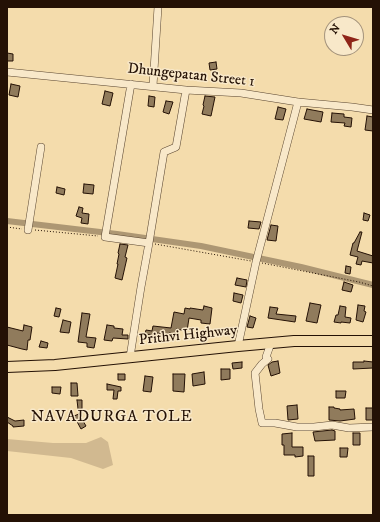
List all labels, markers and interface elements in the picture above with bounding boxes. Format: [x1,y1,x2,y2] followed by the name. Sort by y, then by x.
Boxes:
[324,16,364,56] north arrow
[327,21,344,37] text: N
[127,60,255,92] street label: Dhungepatan Street 1
[138,322,238,350] street label: Prithvi Highway
[31,408,193,428] district label: NAVADURGA TOLE

